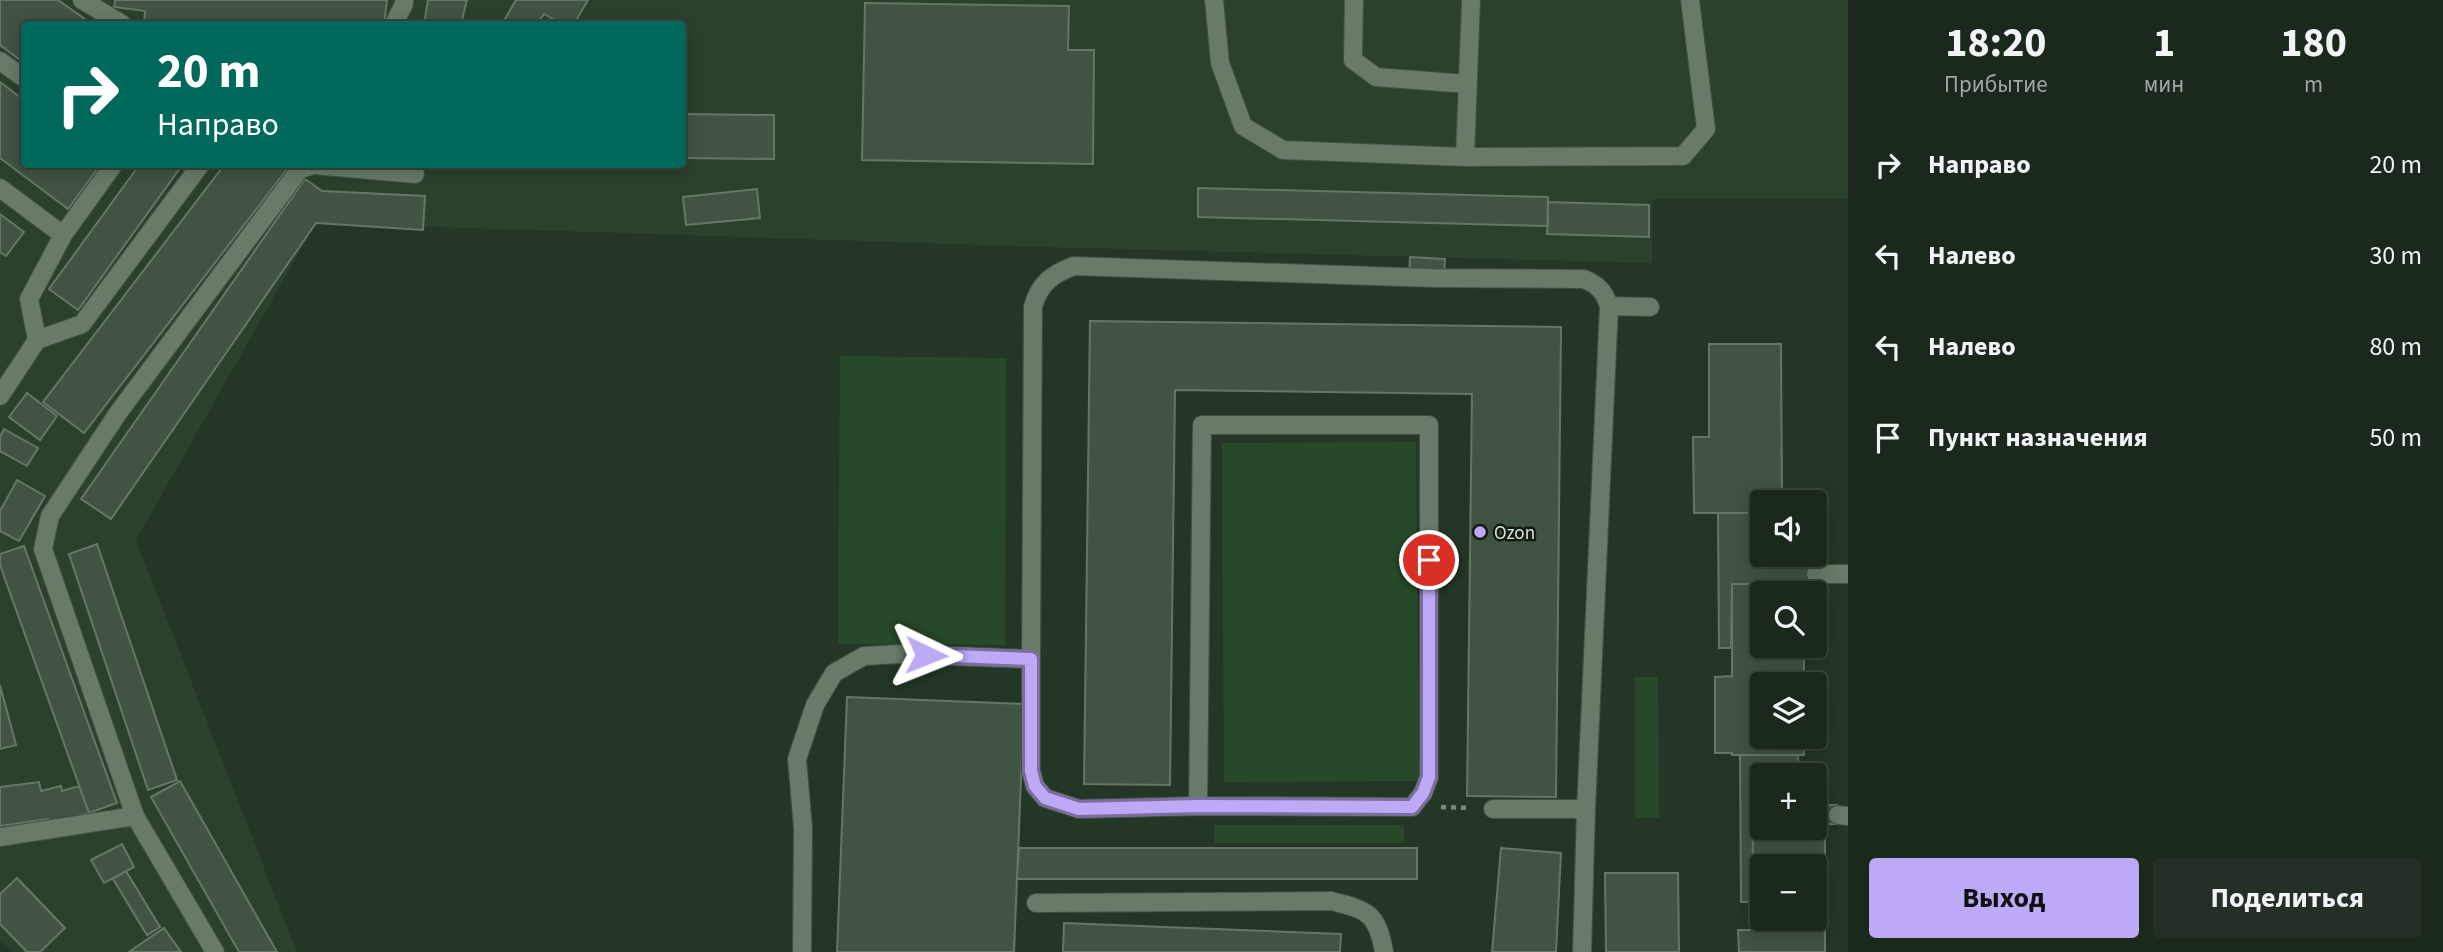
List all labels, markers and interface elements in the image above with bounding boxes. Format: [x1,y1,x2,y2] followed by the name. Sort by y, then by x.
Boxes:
[1945,13,2047,73] text: 18:20
[2153,13,2175,73] text: 1
[2280,13,2347,73] text: 180
[157,37,261,107] text: 20 m
[42,49,133,140] icon: right
[1944,68,2048,101] text: Прибытие
[2144,68,2184,101] text: мин
[2304,68,2323,101] text: m
[157,102,279,148] text: Направо
[1869,146,1907,184] icon: right
[1928,146,2031,183] text: Направо
[2369,146,2422,183] text: 20 m
[1869,237,1907,275] icon: left
[1928,237,2016,274] text: Налево
[2369,237,2422,274] text: 30 m
[1869,328,1907,366] icon: left
[1928,328,2016,365] text: Налево
[2369,328,2422,365] text: 80 m
[1869,419,1907,457] icon: arrive
[1928,419,2148,456] text: Пункт назначения
[2369,419,2422,456] text: 50 m
[1750,490,1827,931] map controls
[1750,490,1827,567] button: sound
[1494,520,1535,547] place label: Ozon
[1472,524,1488,540] marker: Ozon
[1399,530,1459,590] pin
[1410,541,1448,579] icon: arrive
[1750,581,1827,658] button: search
[889,618,963,692] position arrow
[1750,672,1827,749] button: layers
[1750,763,1827,840] button: +
[1750,854,1827,931] button: −
[1869,858,2139,938] button: Выход
[2153,858,2422,938] button: Поделиться

